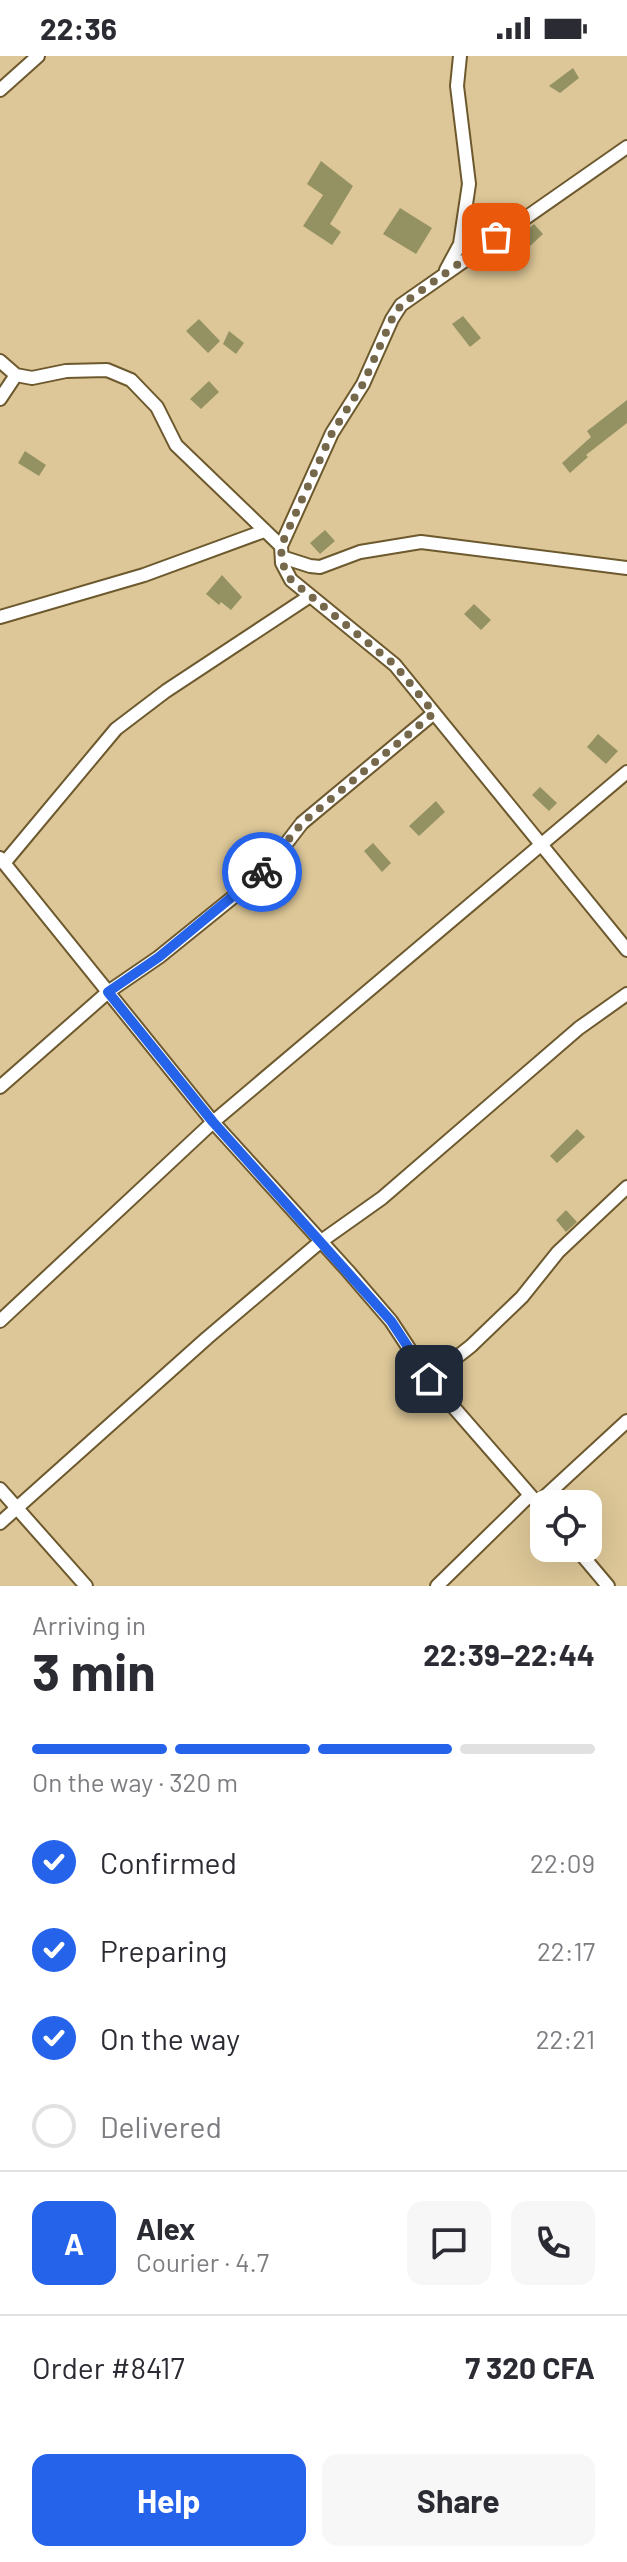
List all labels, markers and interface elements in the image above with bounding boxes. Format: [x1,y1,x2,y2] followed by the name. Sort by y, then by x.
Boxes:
[40,10,117,46] text: 22:36
[462,203,530,271] pin
[474,215,518,259] icon: bag
[222,832,302,912] courier
[240,850,284,894] icon: bike
[395,1345,463,1413] pin
[407,1357,451,1401] icon: home
[530,1490,602,1562] map controls
[530,1490,602,1562] button: locate
[32,1609,146,1640] text: Arriving in
[423,1636,595,1672] text: 22:39–22:44
[32,1639,156,1701] text: 3 min
[32,1766,238,1797] text: On the way · 320 m
[32,1840,76,1884] icon: check
[100,1844,237,1880] text: Confirmed
[530,1847,595,1878] text: 22:09
[32,1928,76,1972] icon: check
[100,1932,227,1968] text: Preparing
[537,1935,595,1966] text: 22:17
[32,2016,76,2060] icon: check
[100,2020,240,2056] text: On the way
[536,2023,595,2054] text: 22:21
[100,2108,222,2144] text: Delivered
[407,2201,491,2285] button: chat
[511,2201,595,2285] button: phone
[136,2210,195,2246] text: Alex
[64,2225,84,2261] text: A
[136,2246,269,2277] text: Courier · 4.7
[32,2349,185,2385] text: Order #8417
[465,2349,595,2385] text: 7 320 CFA
[32,2454,306,2546] button: Help
[322,2454,595,2546] button: Share

